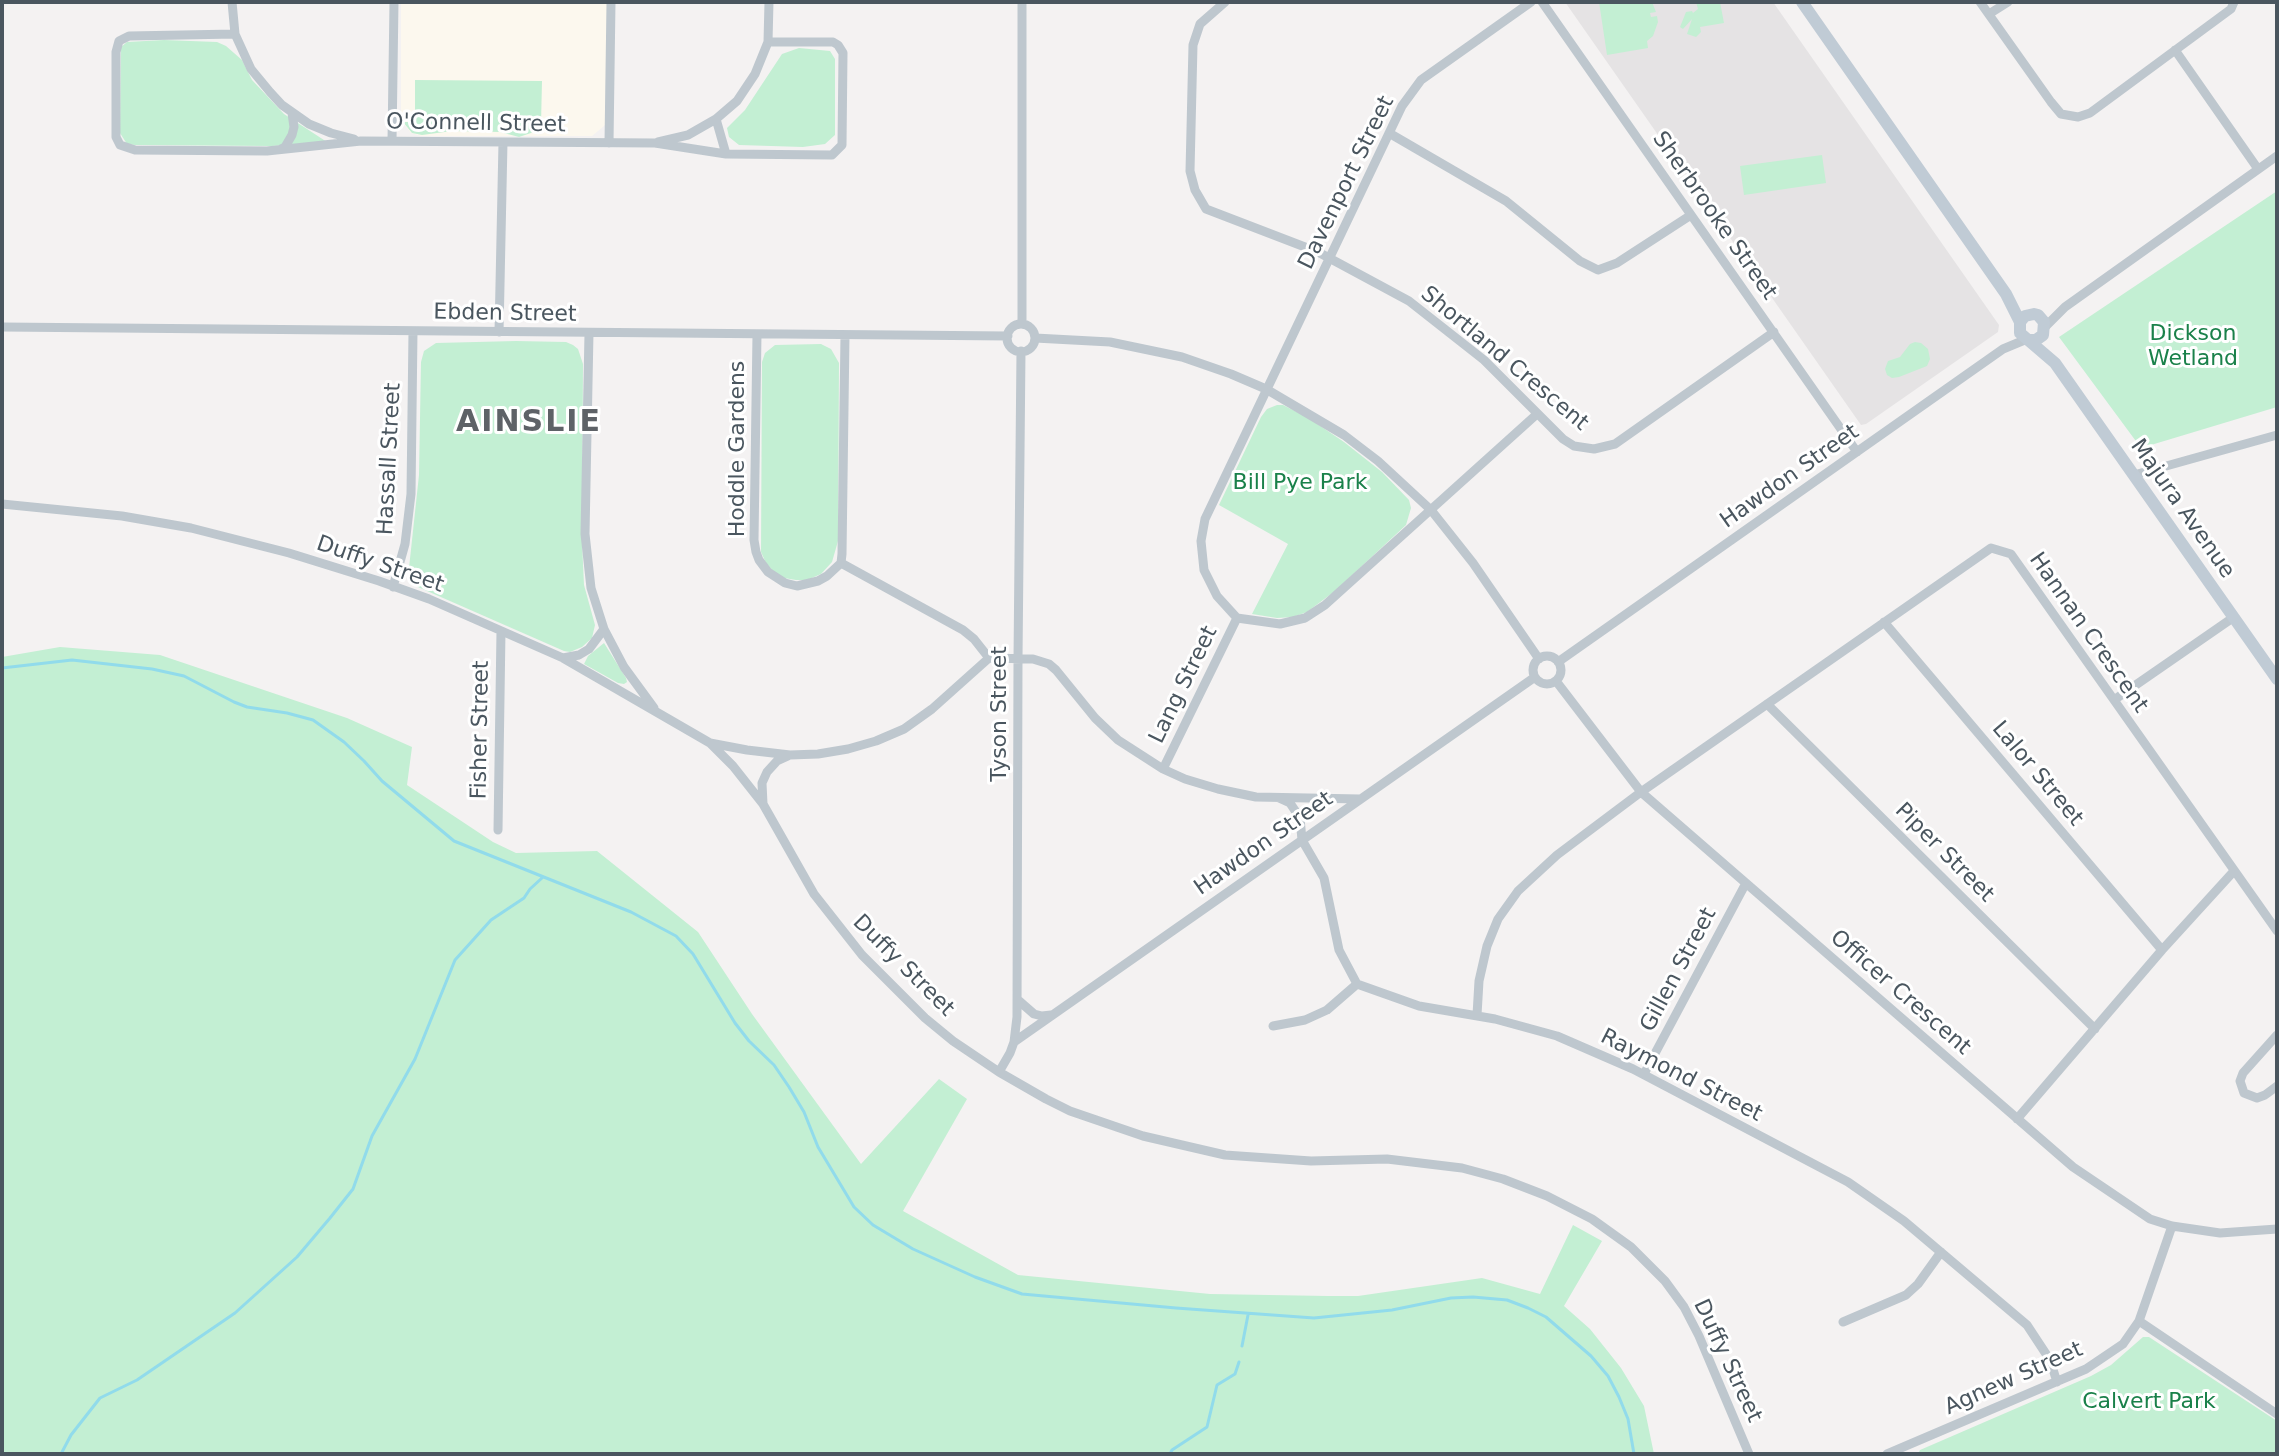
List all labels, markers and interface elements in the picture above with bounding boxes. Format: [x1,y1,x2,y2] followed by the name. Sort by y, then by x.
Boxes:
[1294,92,1400,274] street label: Davenport Street
[386,109,566,139] street label: O'Connell Street
[1646,127,1782,305] street label: Sherbrooke Street
[1415,281,1593,437] street label: Shortland Crescent
[433,300,577,328] street label: Ebden Street
[2148,321,2238,372] park label: Dickson Wetland
[725,361,751,537] street label: Hoddle Gardens
[373,382,407,536] street label: Hassall Street
[456,405,602,441] district label: AINSLIE
[1716,419,1864,535] street label: Hawdon Street
[2124,434,2240,584] street label: Majura Avenue
[1233,470,1367,496] park label: Bill Pye Park
[313,531,447,599] street label: Duffy Street
[2023,548,2153,718] street label: Hannan Crescent
[1144,622,1224,748] street label: Lang Street
[987,646,1013,782] street label: Tyson Street
[467,660,495,800] street label: Fisher Street
[1986,716,2088,832] street label: Lalor Street
[1190,786,1338,902] street label: Hawdon Street
[1889,798,1999,908] street label: Piper Street
[1635,903,1723,1037] street label: Gillen Street
[847,910,959,1022] street label: Duffy Street
[1824,925,1976,1061] street label: Officer Crescent
[1596,1024,1766,1128] street label: Raymond Street
[1687,1295,1767,1427] street label: Duffy Street
[1941,1337,2087,1421] street label: Agnew Street
[2082,1389,2216,1415] park label: Calvert Park

